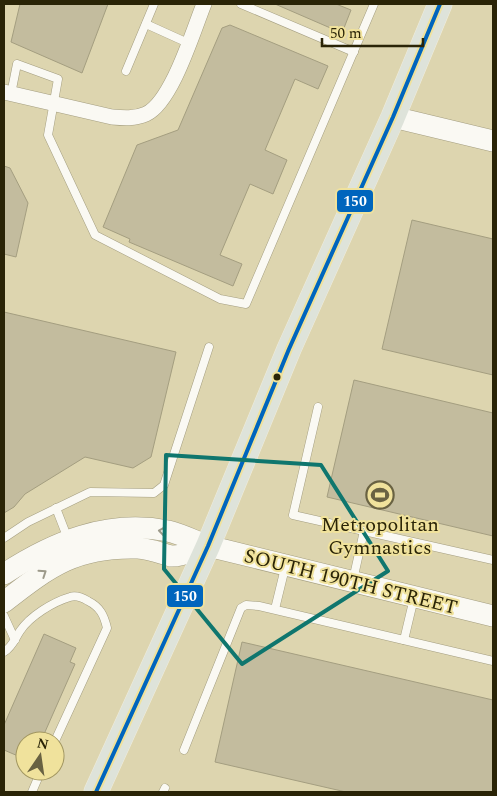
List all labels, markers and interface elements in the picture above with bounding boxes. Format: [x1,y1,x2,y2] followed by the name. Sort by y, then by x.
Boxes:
[322,15,423,47] scale bar
[330,22,362,45] text: 50 m
[336,189,374,213] line badge: 150
[343,191,367,212] text: 150
[272,372,282,382] unlabelled marker
[365,480,395,510] sports icon: Metropolitan Gymnastics
[321,510,439,563] place label: Metropolitan Gymnastics
[158,526,166,537] one-way arrow
[241,541,461,623] street label: SOUTH 190TH STREET
[37,570,46,579] one-way arrow
[166,584,204,608] line badge: 150
[173,586,197,607] text: 150
[15,731,65,781] north arrow
[35,732,51,755] text: N

